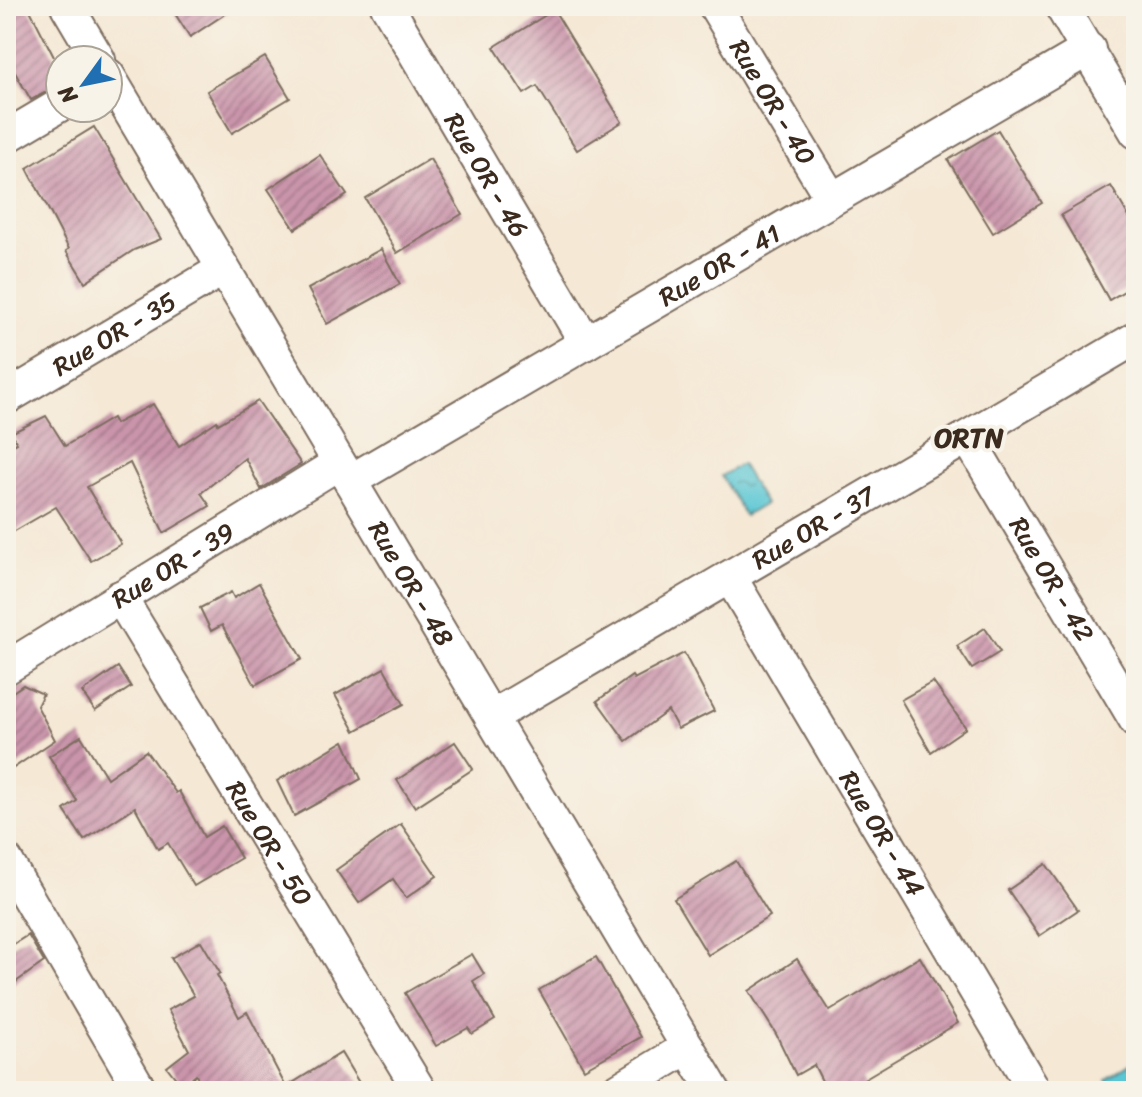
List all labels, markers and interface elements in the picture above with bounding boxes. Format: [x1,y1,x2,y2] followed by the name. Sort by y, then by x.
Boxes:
[717,30,829,174] street label: Rue OR - 40
[44,44,124,124] north arrow
[47,77,89,112] text: N
[431,103,542,246] street label: Rue OR - 46
[649,211,790,319] street label: Rue OR - 41
[43,278,186,389] street label: Rue OR - 35
[934,413,1004,462] district label: ORTN
[743,472,886,582] street label: Rue OR - 37
[996,507,1107,651] street label: Rue OR - 42
[102,509,244,621] street label: Rue OR - 39
[356,511,467,656] street label: Rue OR - 48
[826,761,938,906] street label: Rue OR - 44
[213,771,326,915] street label: Rue OR - 50

